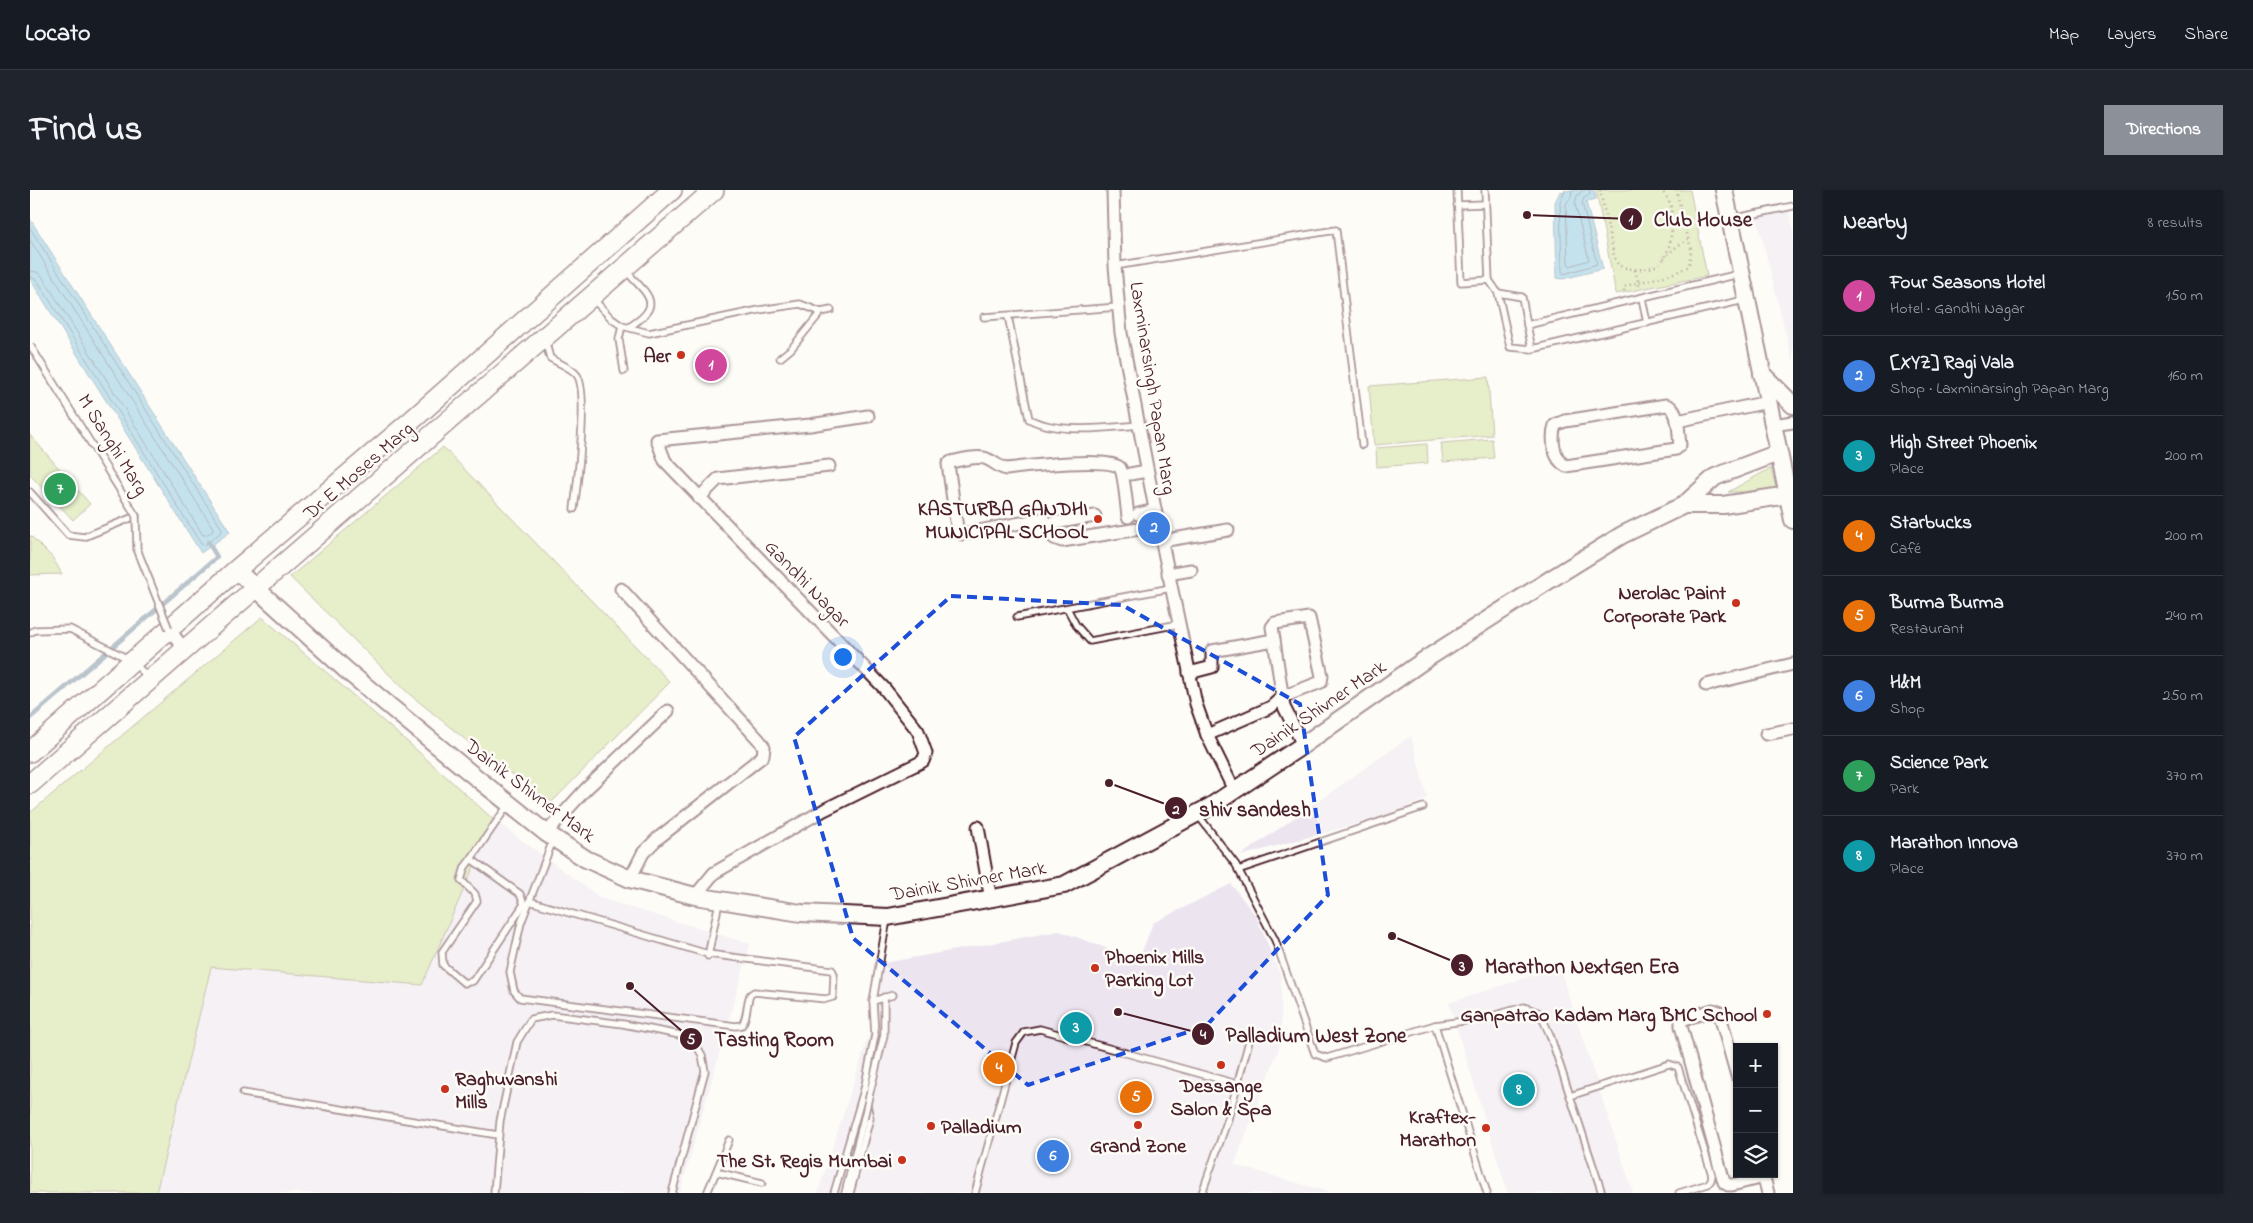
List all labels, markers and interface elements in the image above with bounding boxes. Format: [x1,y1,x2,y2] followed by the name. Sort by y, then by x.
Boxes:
[25,17,91,52] text: Locato
[2049,22,2079,48] text: Map
[2107,22,2157,48] text: Layers
[2185,22,2228,48] text: Share
[30,105,142,156] text: Find us
[2104,105,2223,155] button: Directions
[1619,201,1762,237] callout: Club House
[1654,206,1753,236] text: Club House
[1843,208,1907,238] text: Nearby
[1629,209,1634,231] text: 1
[2147,211,2203,235] text: 8 results
[1890,270,2045,297] text: Four Seasons Hotel
[1119,280,1183,497] street label: Laxminarsingh Papan Marg
[1856,284,1862,308] text: 1
[2165,284,2203,308] text: 150 m
[1890,297,2025,321] text: Hotel · Gandhi Nagar
[644,343,672,372] place label: Aer
[695,346,727,384] pin: 1
[675,349,687,361] marker: Aer
[1890,350,2014,377] text: [XYZ] Ragi Vala
[1855,364,1863,388] text: 2
[2168,364,2203,388] text: 160 m
[1890,377,2109,401] text: Shop · Laxminarsingh Papan Marg
[68,389,155,502] street label: M Sanghi Marg
[297,416,422,530] street label: Dr E Moses Marg
[1890,430,2037,457] text: High Street Phoenix
[1856,444,1862,468] text: 3
[2165,444,2203,468] text: 200 m
[1890,457,1924,481] text: Place
[44,470,76,508] pin: 7
[918,496,1089,548] place label: KASTURBA GANDHI MUNICIPAL SCHOOL
[1138,509,1170,547] pin: 2
[1890,510,1972,537] text: Starbucks
[1092,513,1104,525] marker: KASTURBA GANDHI MUNICIPAL SCHOOL
[1856,524,1862,548] text: 4
[2165,524,2203,548] text: 200 m
[756,534,856,637] street label: Gandhi Nagar
[1890,537,1921,561] text: Café
[1603,580,1727,632] place label: Nerolac Paint Corporate Park
[1890,590,2004,617] text: Burma Burma
[1730,597,1742,609] marker: Nerolac Paint Corporate Park
[1854,604,1864,628] text: 5
[2165,604,2203,628] text: 240 m
[1890,617,1964,641] text: Restaurant
[830,644,856,670] your location
[1245,654,1393,767] street label: Dainik Shivner Mark
[1890,670,1921,697] text: H&M
[1855,684,1863,708] text: 6
[2163,684,2203,708] text: 250 m
[1890,697,1925,721] text: Shop
[457,732,601,851] street label: Dainik Shivner Mark
[1890,750,1988,777] text: Science Park
[1856,764,1862,788] text: 7
[2166,764,2203,788] text: 370 m
[1890,777,1919,801] text: Park
[1164,790,1321,826] callout: shiv sandesh
[1199,796,1311,826] text: shiv sandesh
[1171,799,1180,821] text: 2
[1890,830,2018,857] text: Marathon Innova
[1856,844,1862,868] text: 8
[2166,844,2203,868] text: 370 m
[887,854,1049,911] street label: Dainik Shivner Mark
[1890,857,1924,881] text: Place
[1105,944,1204,997] place label: Phoenix Mills Parking Lot
[1450,947,1689,983] callout: Marathon NextGen Era
[1485,953,1679,983] text: Marathon NextGen Era
[1458,956,1465,978] text: 3
[1089,962,1101,974] marker: Phoenix Mills Parking Lot
[1460,1002,1757,1032] place label: Ganpatrao Kadam Marg BMC School
[1761,1008,1773,1020] marker: Ganpatrao Kadam Marg BMC School
[1060,1009,1092,1047] pin: 3
[1191,1016,1417,1052] callout: Palladium West Zone
[679,1021,843,1057] callout: Tasting Room
[1226,1022,1407,1052] text: Palladium West Zone
[1199,1024,1207,1046] text: 4
[714,1026,834,1058] text: Tasting Room
[687,1029,696,1051] text: 5
[1733,1043,1778,1178] map controls
[1733,1043,1778,1088] button: +
[983,1049,1015,1087] pin: 4
[1215,1059,1227,1071] marker: Dessange Salon & Spa
[455,1066,558,1118] place label: Raghuvanshi Mills
[1503,1071,1535,1109] pin: 8
[1171,1073,1272,1125] place label: Dessange Salon & Spa
[1120,1078,1152,1116] pin: 5
[439,1083,451,1095] marker: Raghuvanshi Mills
[1733,1088,1778,1133] button: −
[1400,1104,1476,1156] place label: Kraftex- Marathon
[941,1114,1022,1143] place label: Palladium
[1132,1119,1144,1131] marker: Grand Zone
[925,1120,937,1132] marker: Palladium
[1480,1122,1492,1134] marker: Kraftex- Marathon
[1090,1133,1187,1162] place label: Grand Zone
[1733,1133,1778,1178] button: layers
[1037,1137,1069,1175] pin: 6
[717,1148,892,1178] place label: The St. Regis Mumbai
[896,1154,908,1166] marker: The St. Regis Mumbai

